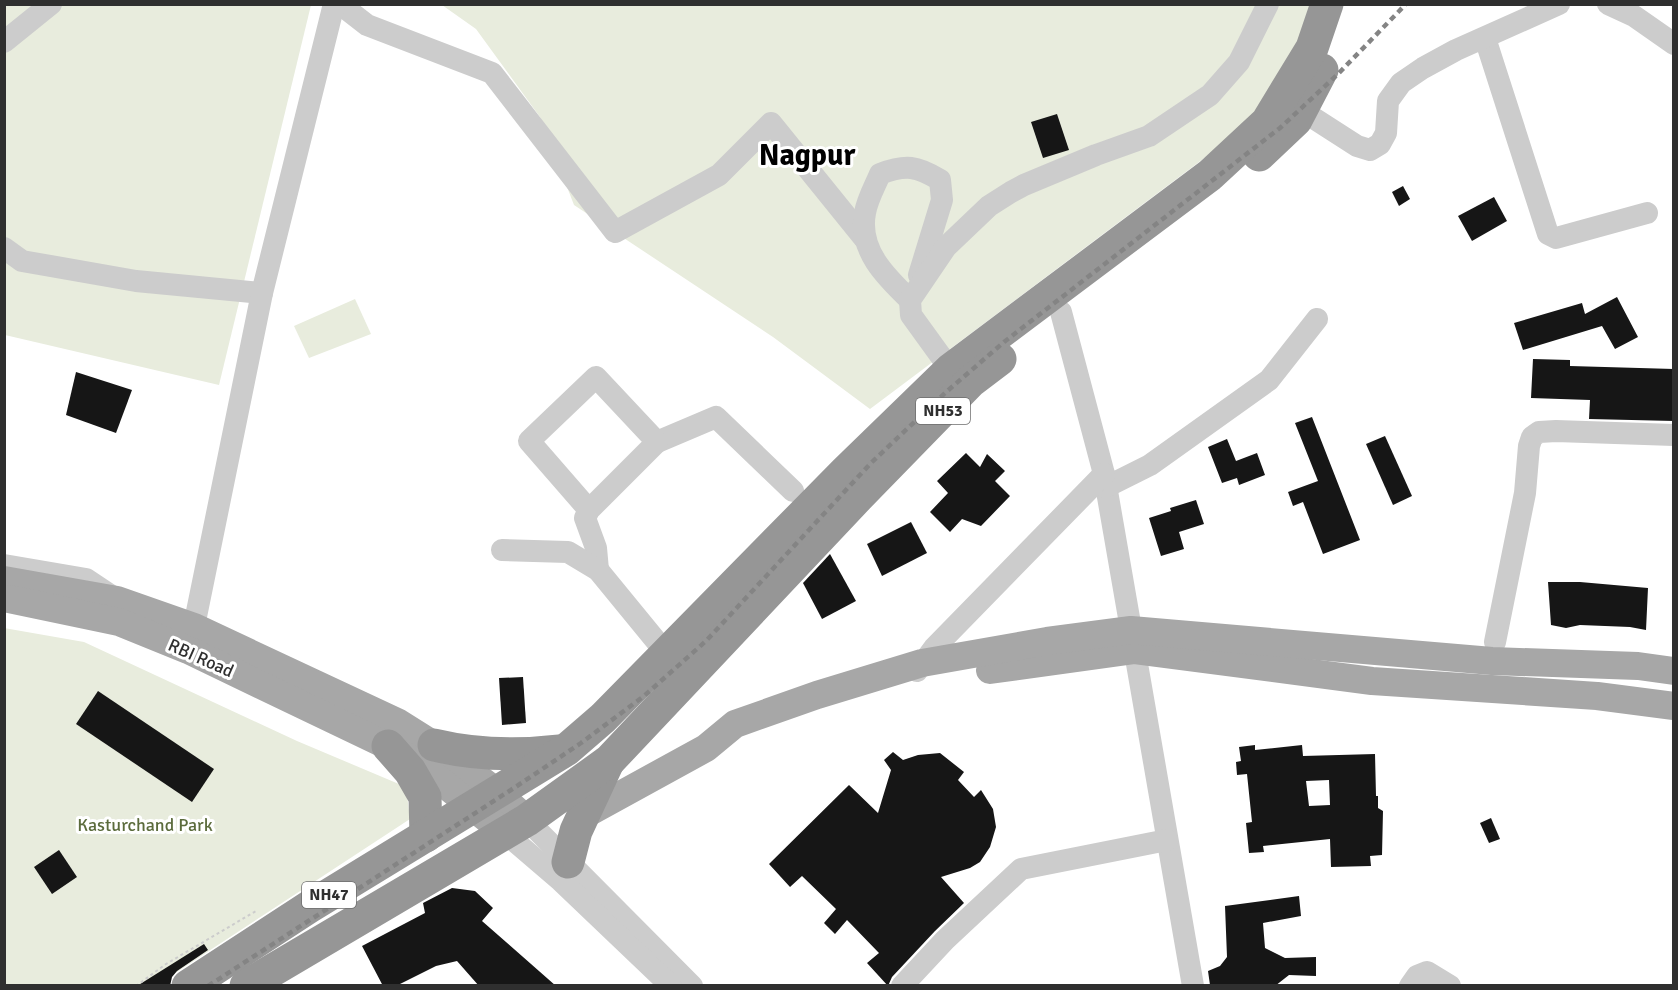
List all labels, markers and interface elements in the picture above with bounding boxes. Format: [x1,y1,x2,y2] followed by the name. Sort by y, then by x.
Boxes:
[759,137,855,174] district label: Nagpur
[916,398,970,424] road number: NH53
[165,634,237,682] street label: RBI Road
[77,814,213,836] park label: Kasturchand Park
[302,882,356,908] road number: NH47

